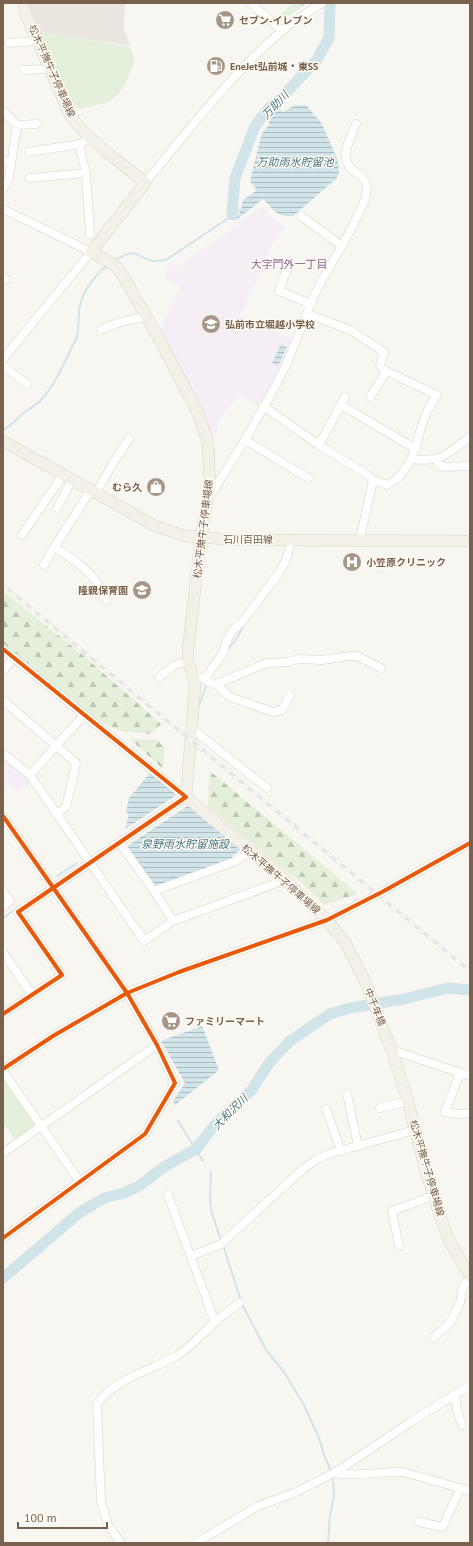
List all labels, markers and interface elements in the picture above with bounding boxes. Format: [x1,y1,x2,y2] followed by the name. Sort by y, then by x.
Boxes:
[214,9,236,31] supermarket icon: セブン-イレブン
[239,14,313,27] place label: セブン-イレブン
[26,23,78,119] street label: 松木平撫牛子停車場線
[205,55,227,77] fuel station icon: EneJet弘前城・東SS
[230,60,318,73] place label: EneJet弘前城・東SS
[259,87,292,122] water label: 万助川
[257,155,334,169] water label: 万助雨水貯留池
[251,257,328,271] district label: 大字門外一丁目
[200,313,222,335] school or university icon: 弘前市立堀越小学校
[225,318,315,331] place label: 弘前市立堀越小学校
[145,476,167,498] shop icon: むら久
[190,479,216,579] street label: 松木平撫牛子停車場線
[112,481,142,494] place label: むら久
[223,533,273,546] street label: 石川百田線
[341,551,363,573] hospital icon: 小笠原クリニック
[366,556,446,569] place label: 小笠原クリニック
[131,579,153,601] school or university icon: 隆親保育園
[78,584,128,597] place label: 隆親保育園
[141,837,231,851] water label: 泉野雨水貯留施設
[239,841,323,917] street label: 松木平撫牛子停車場線
[361,986,389,1028] street label: 中千年橋
[160,1010,182,1032] supermarket icon: ファミリーマート
[185,1015,265,1028] place label: ファミリーマート
[209,1091,251,1133] water label: 大和沢川
[407,1118,447,1218] street label: 松木平撫牛子停車場線
[18,1504,107,1530] scale bar
[24,1510,57,1525] text: 100 m

